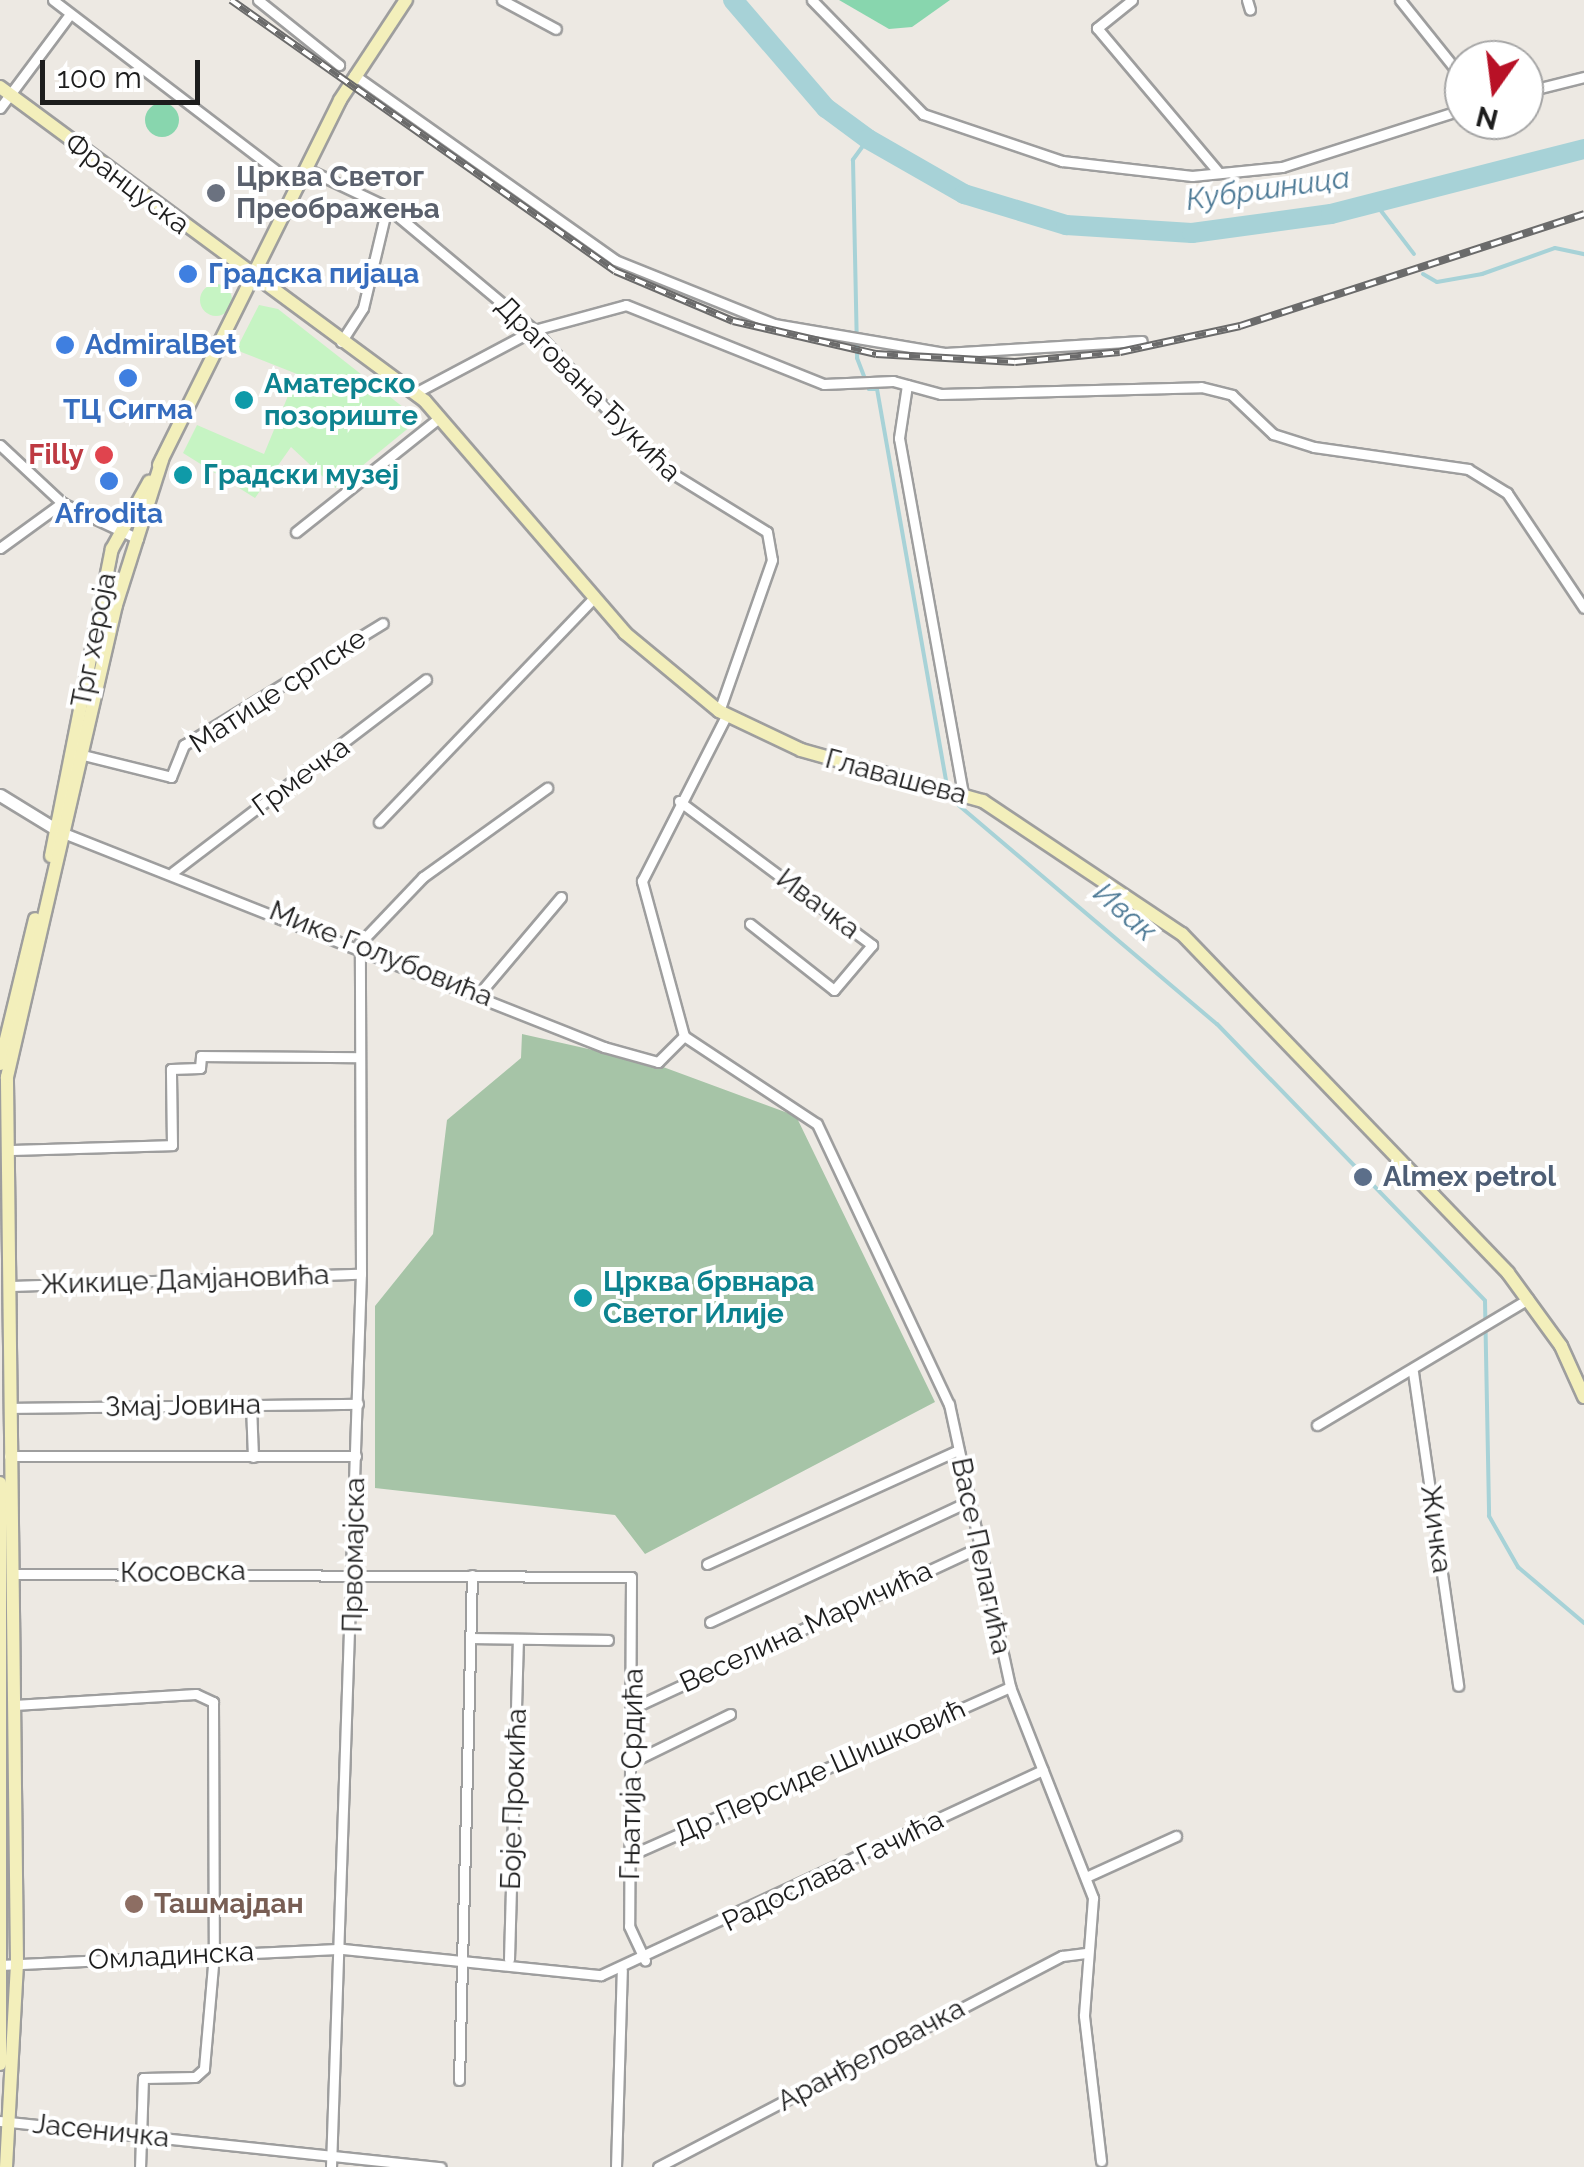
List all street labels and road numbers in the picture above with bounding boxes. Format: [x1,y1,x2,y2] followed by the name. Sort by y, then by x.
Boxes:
[58,126,196,242] street label: Француска
[488,289,688,489] street label: Драгована Ђукића
[64,570,124,710] street label: Трг хероја
[184,622,372,760] street label: Матице српске
[246,730,356,824] street label: Грмечка
[822,742,970,812] street label: Главашева
[770,862,866,946] street label: Ивачка
[265,894,497,1014] street label: Мике Голубовића
[40,1258,330,1302] street label: Жикице Дамјановића
[104,1388,262,1424] street label: Змај Јовина
[944,1455,1018,1657] street label: Васе Пелагића
[336,1477,372,1633] street label: Првомајска
[1413,1483,1459,1575] street label: Жичка
[120,1554,246,1590] street label: Косовска
[675,1554,937,1700] street label: Веселина Маричића
[613,1668,651,1880] street label: Гњатија Срдића
[669,1692,971,1850] street label: Др Персиде Шишковић
[494,1708,534,1890] street label: Боје Прокића
[717,1803,949,1939] street label: Радослава Гачића
[87,1935,255,1977] street label: Омладинска
[772,1992,970,2118] street label: Аранђеловачка
[31,2107,171,2155] street label: Јасеничка

